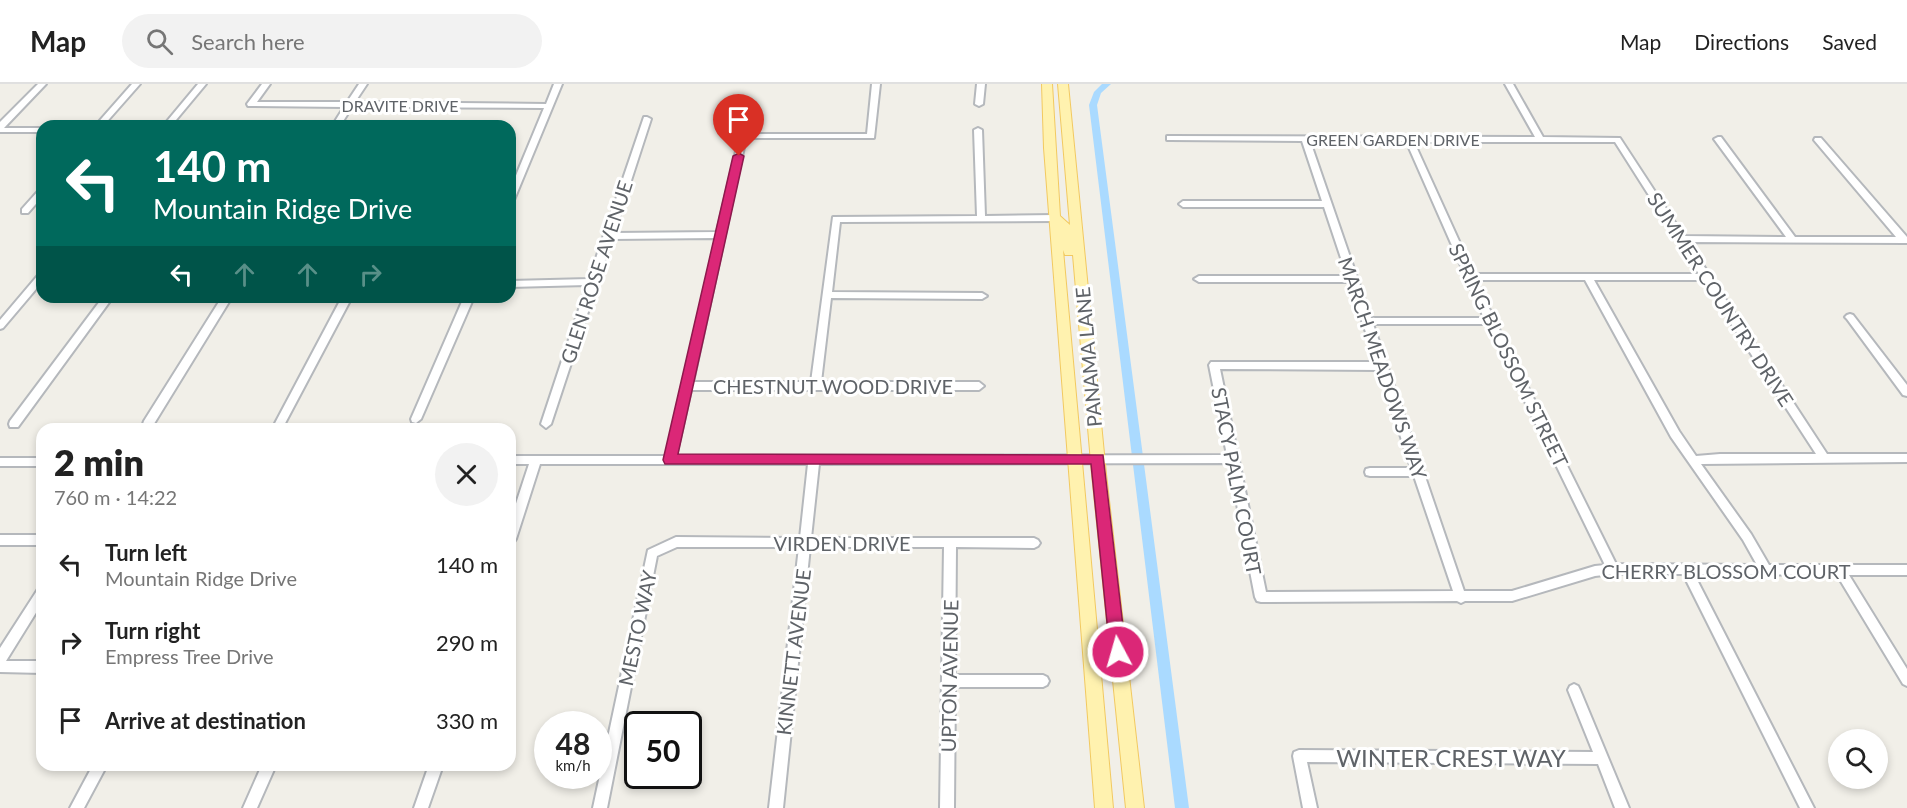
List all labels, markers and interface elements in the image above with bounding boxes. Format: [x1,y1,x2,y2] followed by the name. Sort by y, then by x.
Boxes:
[122,14,542,68] search box
[30,24,86,58] text: Map
[143,25,176,58] icon: search
[191,28,305,55] text: Search here
[1620,29,1661,54] text: Map
[1694,29,1789,54] text: Directions
[1822,29,1877,54] text: Saved
[713,94,764,156] pin
[342,96,459,115] street label: DRAVITE DRIVE
[722,103,755,136] icon: arrive
[1306,130,1480,149] street label: GREEN GARDEN DRIVE
[153,141,271,191] text: 140 m
[54,144,132,222] icon: left
[555,177,637,367] street label: GLEN ROSE AVENUE
[1643,188,1799,410] street label: SUMMER COUNTRY DRIVE
[153,192,412,225] text: Mountain Ridge Drive
[1444,239,1574,471] street label: SPRING BLOSSOM STREET
[1334,254,1433,483] street label: MARCH MEADOWS WAY
[165,258,198,291] icon: left
[228,258,261,291] icon: ahead
[291,258,324,291] icon: ahead
[354,258,387,291] icon: right
[1070,286,1106,428] street label: PANAMA LANE
[713,374,953,398] street label: CHESTNUT WOOD DRIVE
[1207,385,1267,577] street label: STACY PALM COURT
[54,440,144,484] text: 2 min
[435,443,498,506] button: close
[54,485,177,509] text: 760 m · 14:22
[773,531,911,555] street label: VIRDEN DRIVE
[105,539,187,566] text: Turn left
[54,548,87,581] icon: left
[436,551,498,578] text: 140 m
[1601,559,1851,583] street label: CHERRY BLOSSOM COURT
[105,566,297,590] text: Mountain Ridge Drive
[771,567,815,737] street label: KINNETT AVENUE
[613,568,661,688] street label: MESTO WAY
[936,599,962,753] street label: UPTON AVENUE
[105,617,200,644] text: Turn right
[1086,620,1150,684] position arrow
[54,626,87,659] icon: right
[436,629,498,656] text: 290 m
[105,644,274,668] text: Empress Tree Drive
[54,704,87,737] icon: arrive
[105,707,306,734] text: Arrive at destination
[436,707,498,734] text: 330 m
[624,711,702,789] speed limit sign: 50
[556,725,590,761] text: 48
[1828,729,1888,789] map controls
[1828,729,1888,789] button: search
[1336,743,1566,772] street label: WINTER CREST WAY
[555,756,591,774] text: km/h

